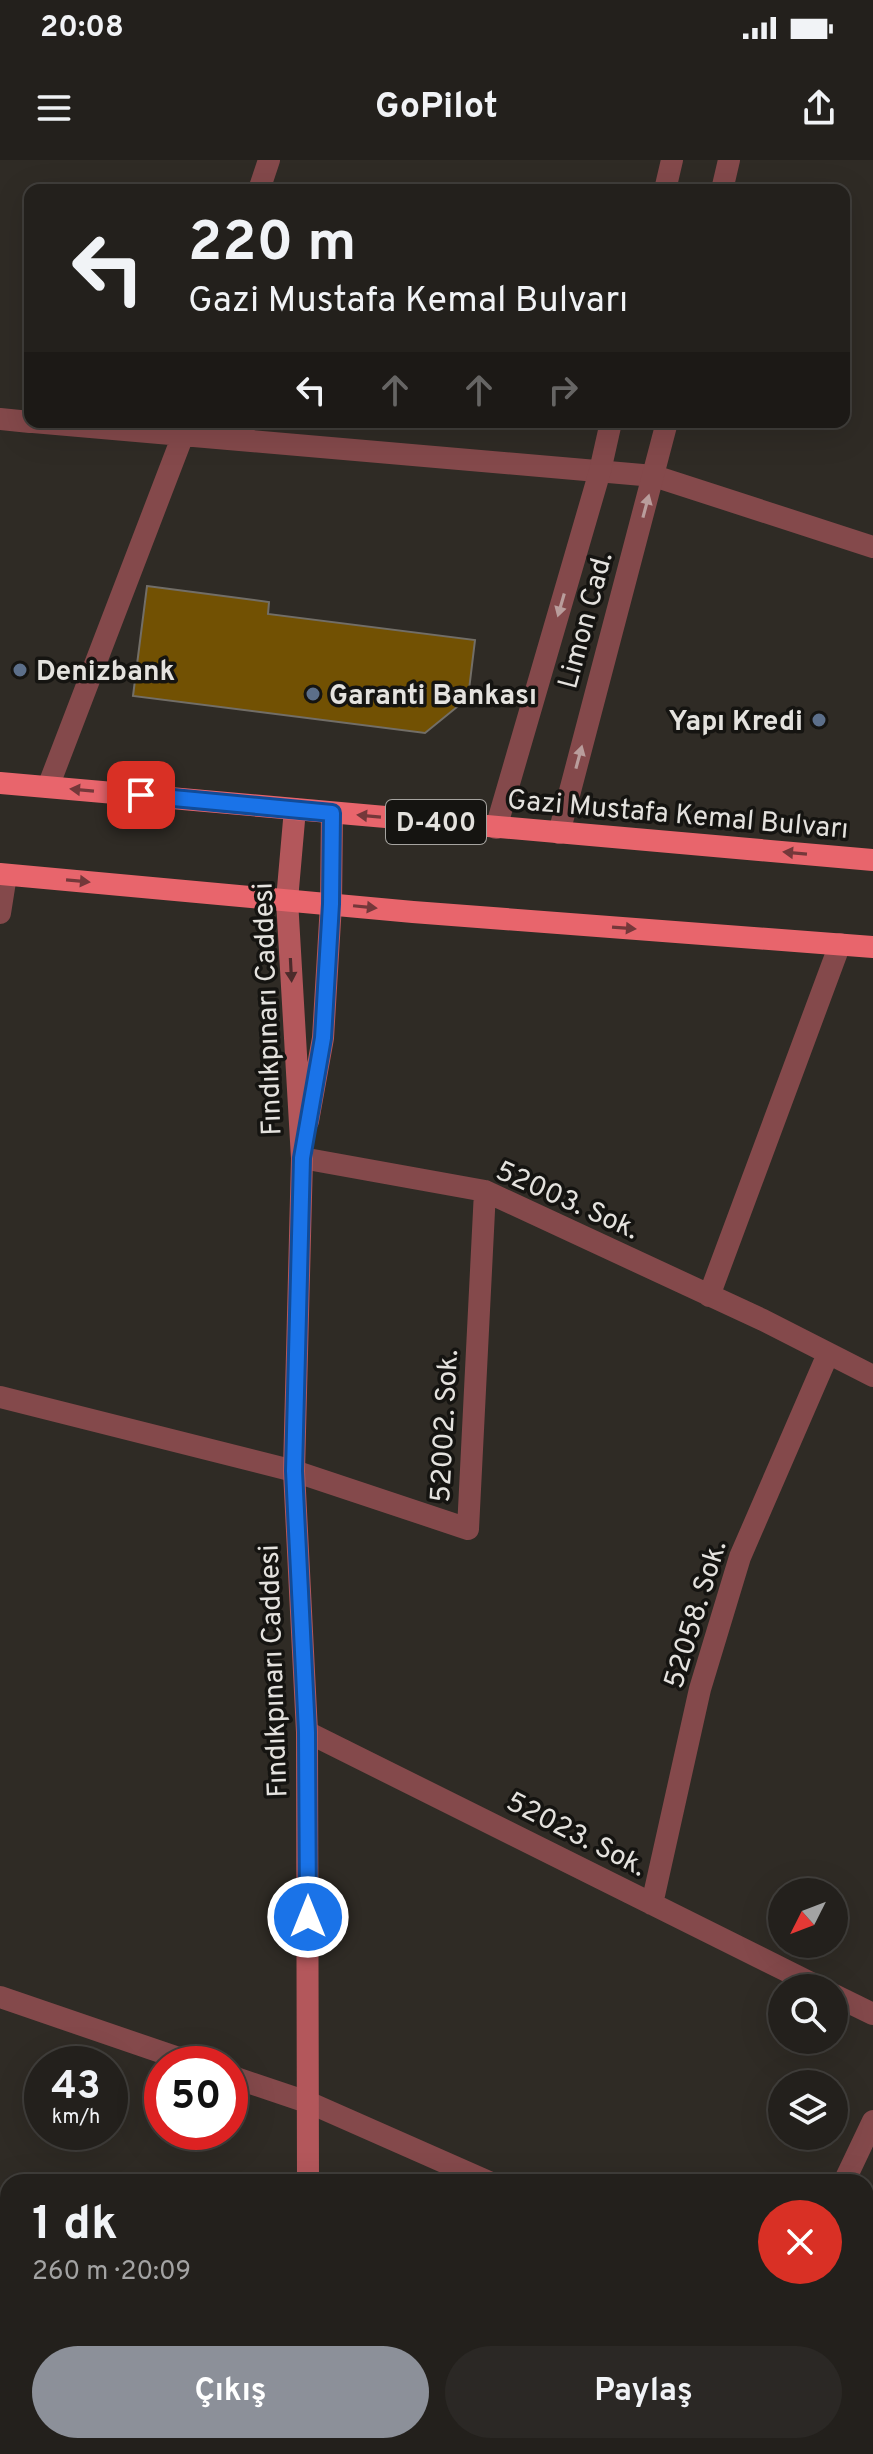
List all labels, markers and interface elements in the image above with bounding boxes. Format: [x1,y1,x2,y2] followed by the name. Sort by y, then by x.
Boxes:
[40,10,124,47] text: 20:08
[375,85,498,131] text: GoPilot
[32,86,76,130] icon: menu
[797,86,841,130] icon: share
[188,210,356,280] text: 220 m
[56,216,160,320] icon: left
[188,279,628,325] text: Gazi Mustafa Kemal Bulvarı
[289,368,333,412] icon: left
[373,368,417,412] icon: ahead
[457,368,501,412] icon: ahead
[541,368,585,412] icon: right
[640,494,652,519] one-way arrow
[551,548,622,693] street label: Limon Cad.
[554,594,567,618] one-way arrow
[36,655,175,691] place label: Denizbank
[11,661,29,679] marker: Denizbank
[329,679,537,715] place label: Garanti Bankası
[304,685,322,703] marker: Garanti Bankası
[668,705,803,741] place label: Yapı Kredi
[810,711,828,729] marker: Yapı Kredi
[573,745,585,770] one-way arrow
[107,761,175,829] pin
[119,773,163,817] icon: arrive
[506,783,850,849] street label: Gazi Mustafa Kemal Bulvarı
[69,784,94,797] one-way arrow
[386,800,486,844] road number: D-400
[356,810,381,823] one-way arrow
[782,846,807,859] one-way arrow
[66,875,91,888] one-way arrow
[247,882,291,1136] street label: Fındıkpınarı Caddesi
[352,901,377,914] one-way arrow
[612,922,637,935] one-way arrow
[285,958,298,983] one-way arrow
[490,1154,644,1249] street label: 52003. Sok.
[424,1349,468,1504] street label: 52002. Sok.
[657,1537,736,1693] street label: 52058. Sok.
[253,1544,297,1798] street label: Fındıkpınarı Caddesi
[500,1785,652,1886] street label: 52023. Sok.
[266,1875,350,1959] position arrow
[768,1878,848,1958] north arrow
[768,1878,848,2150] map controls
[768,1974,848,2054] button: search
[144,2046,248,2150] speed limit sign: 50
[51,2063,101,2113] text: 43
[768,2070,848,2150] button: layers
[52,2105,100,2131] text: km/h
[32,2196,118,2256] text: 1 dk
[758,2200,842,2284] button: close
[32,2256,191,2289] text: 260 m · 20:09
[32,2346,429,2438] button: Çıkış
[445,2346,842,2438] button: Paylaş

